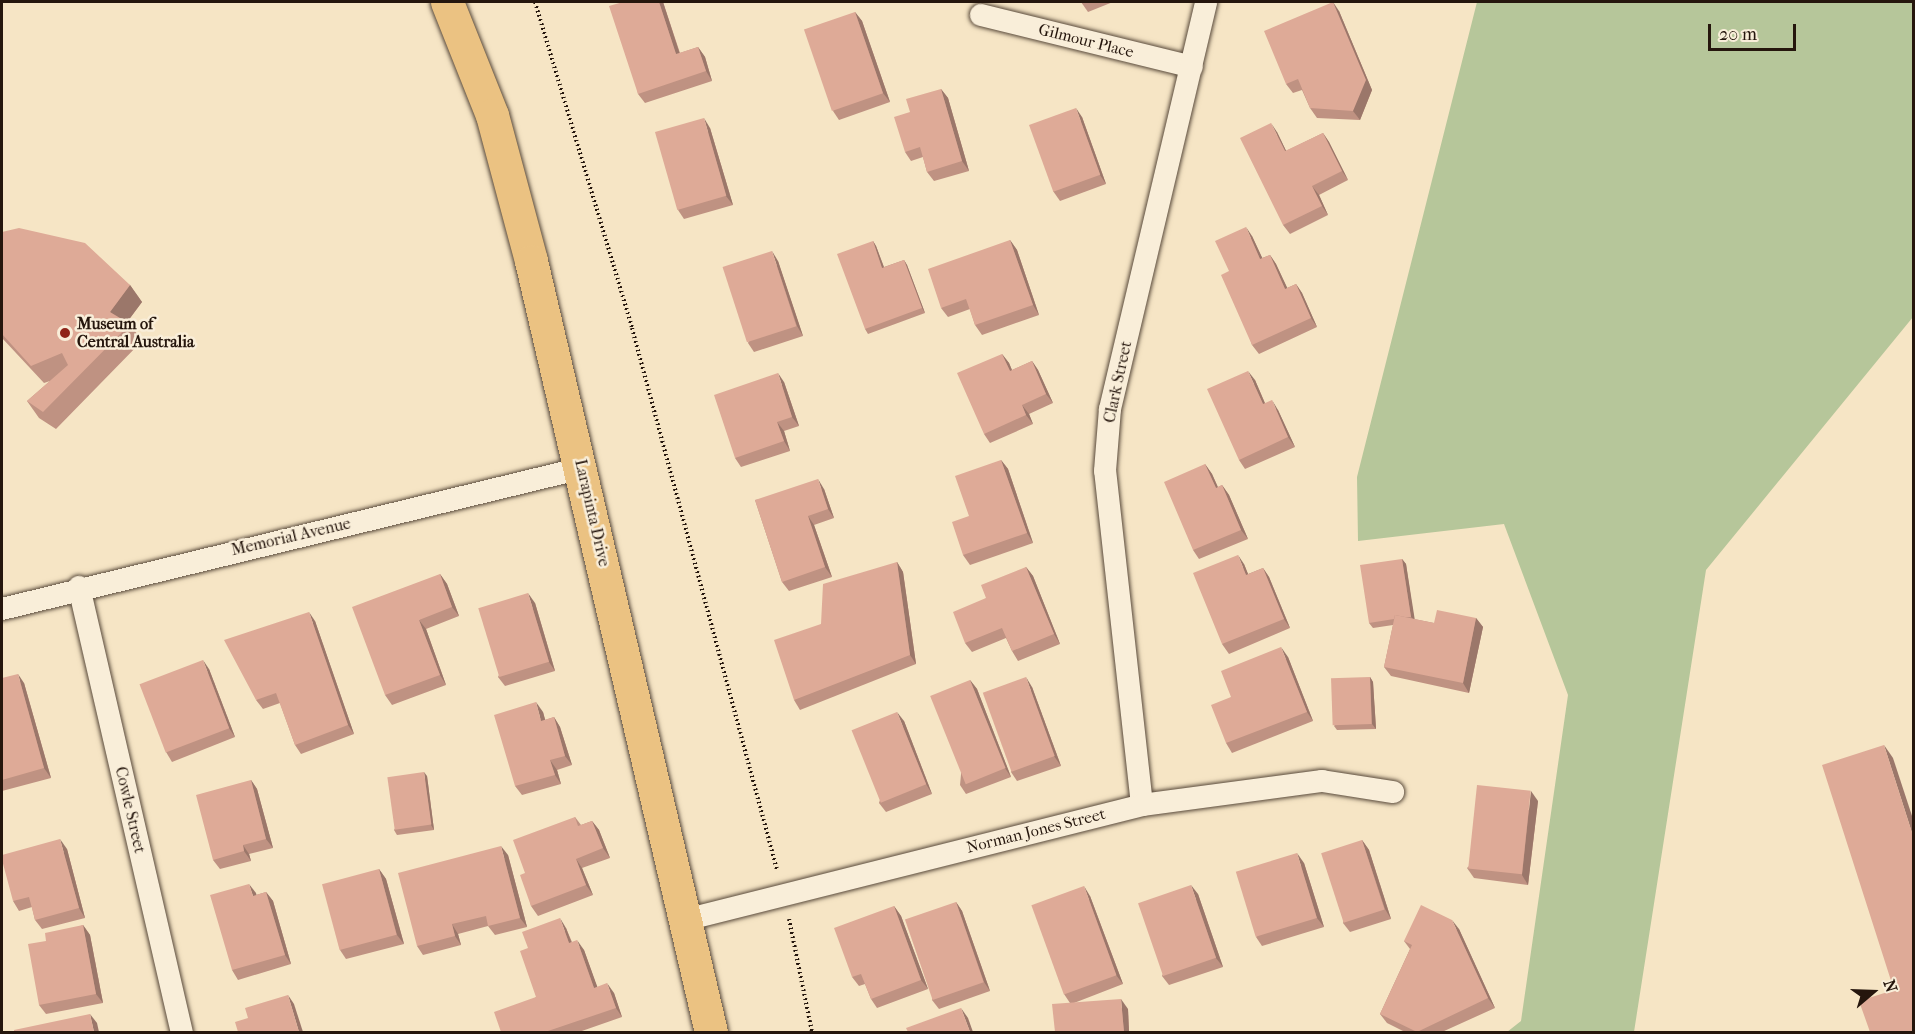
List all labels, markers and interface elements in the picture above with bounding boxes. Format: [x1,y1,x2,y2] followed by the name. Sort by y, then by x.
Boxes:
[1711,12,1800,50] scale bar
[1036,20,1136,62] street label: Gilmour Place
[1719,24,1757,45] text: 20 m
[77,314,194,352] place label: Museum of Central Australia
[58,326,72,340] marker: Museum of Central Australia
[1100,339,1136,425] street label: Clark Street
[570,458,614,568] street label: Larapinta Drive
[229,514,353,560] street label: Memorial Avenue
[111,765,149,855] street label: Cowle Street
[965,804,1107,858] street label: Norman Jones Street
[1843,962,1903,1022] north arrow
[1880,977,1901,995] text: N

